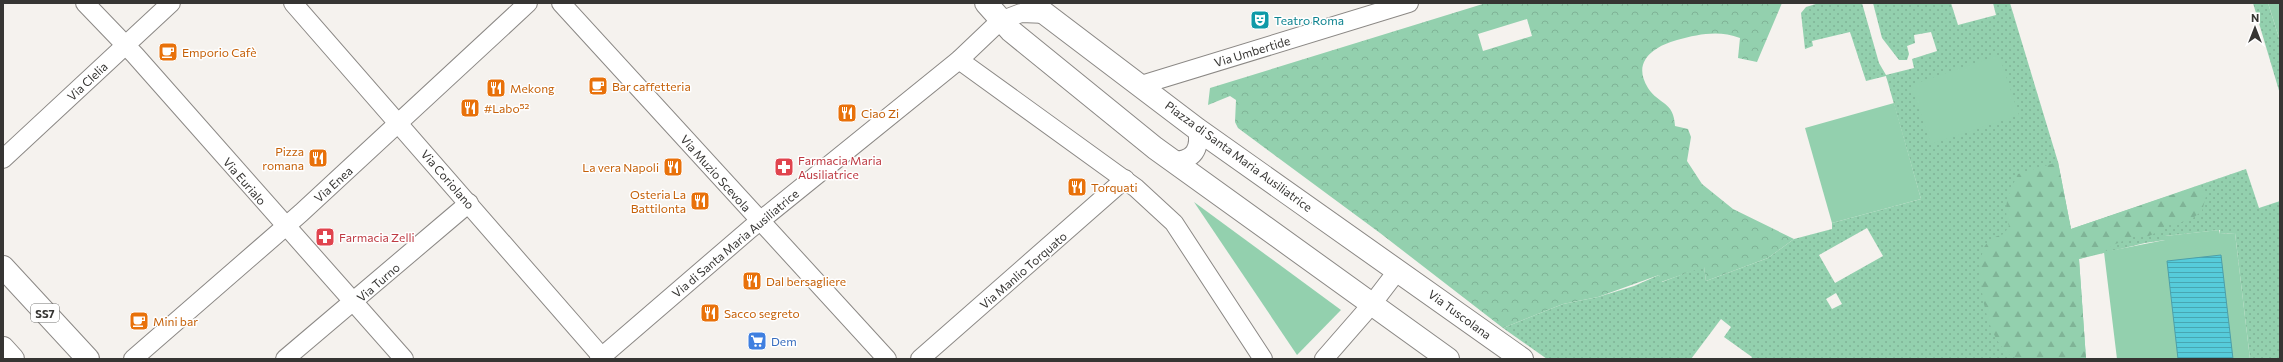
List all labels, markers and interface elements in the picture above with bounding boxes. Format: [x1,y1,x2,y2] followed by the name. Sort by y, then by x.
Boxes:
[2235,8,2275,48] north arrow
[1249,9,1271,31] theatre icon: Teatro Roma
[2251,11,2259,24] text: N
[1274,13,1344,27] place label: Teatro Roma
[1212,33,1292,69] street label: Via Umbertide
[157,41,179,63] cafe icon: Emporio Cafè
[182,45,256,59] place label: Emporio Cafè
[64,59,110,103] street label: Via Clelia
[587,75,609,97] cafe icon: Bar caffetteria
[485,77,507,99] restaurant icon: Mekong
[612,79,691,93] place label: Bar caffetteria
[510,81,555,95] place label: Mekong
[459,97,481,119] restaurant icon: #Labo⁵²
[1163,98,1315,214] street label: Piazza di Santa Maria Ausiliatrice
[484,101,530,115] place label: #Labo⁵²
[836,102,858,124] restaurant icon: Ciao Zi
[861,106,899,120] place label: Ciao Zi
[678,132,754,214] street label: Via Muzio Scevola
[262,144,304,172] place label: Pizza romana
[307,147,329,169] restaurant icon: Pizza romana
[419,147,477,211] street label: Via Coriolano
[798,153,882,181] place label: Farmacia Maria Ausiliatrice
[221,154,269,208] street label: Via Eurialo
[662,156,684,178] restaurant icon: La vera Napoli
[773,156,795,178] pharmacy icon: Farmacia Maria Ausiliatrice
[582,160,659,174] place label: La vera Napoli
[311,163,355,205] street label: Via Enea
[1066,176,1088,198] restaurant icon: Torquati
[1091,180,1138,194] place label: Torquati
[669,186,801,300] street label: Via di Santa Maria Ausiliatrice
[630,187,686,215] place label: Osteria La Battilonta
[689,190,711,212] restaurant icon: Osteria La Battilonta
[314,226,336,248] pharmacy icon: Farmacia Zelli
[977,228,1069,312] street label: Via Manlio Torquato
[339,230,415,244] place label: Farmacia Zelli
[354,260,402,304] street label: Via Turno
[741,270,763,292] restaurant icon: Dal bersagliere
[766,274,846,288] place label: Dal bersagliere
[1426,286,1494,342] street label: Via Tuscolana
[699,302,721,324] restaurant icon: Sacco segreto
[31,304,59,322] road number: SS7
[724,306,800,320] place label: Sacco segreto
[128,310,150,332] cafe icon: Mini bar
[153,314,198,328] place label: Mini bar
[746,330,768,352] supermarket icon: Dem
[771,334,797,348] place label: Dem

